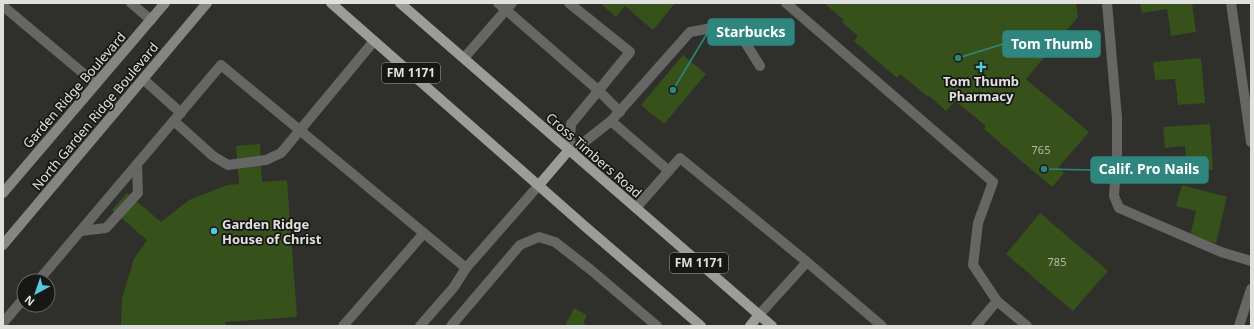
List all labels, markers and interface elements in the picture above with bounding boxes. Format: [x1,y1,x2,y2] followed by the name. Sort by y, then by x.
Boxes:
[708,19,794,45] callout: Starbucks
[716,22,786,41] text: Starbucks
[18,28,130,152] street label: Garden Ridge Boulevard
[1003,31,1100,57] callout: Tom Thumb
[1011,34,1093,53] text: Tom Thumb
[28,38,162,194] street label: North Garden Ridge Boulevard
[976,62,986,72] marker: Tom Thumb Pharmacy
[382,63,440,83] road number: FM 1171
[943,72,1019,105] place label: Tom Thumb Pharmacy
[542,108,646,202] street label: Cross Timbers Road
[1032,142,1050,157] house number: 765
[1091,157,1208,183] callout: Calif. Pro Nails
[1099,159,1199,178] text: Calif. Pro Nails
[222,215,322,248] place label: Garden Ridge House of Christ
[209,226,219,236] marker: Garden Ridge House of Christ
[670,253,728,273] road number: FM 1171
[1048,254,1066,269] house number: 785
[16,273,56,313] north arrow
[21,292,38,310] text: N

